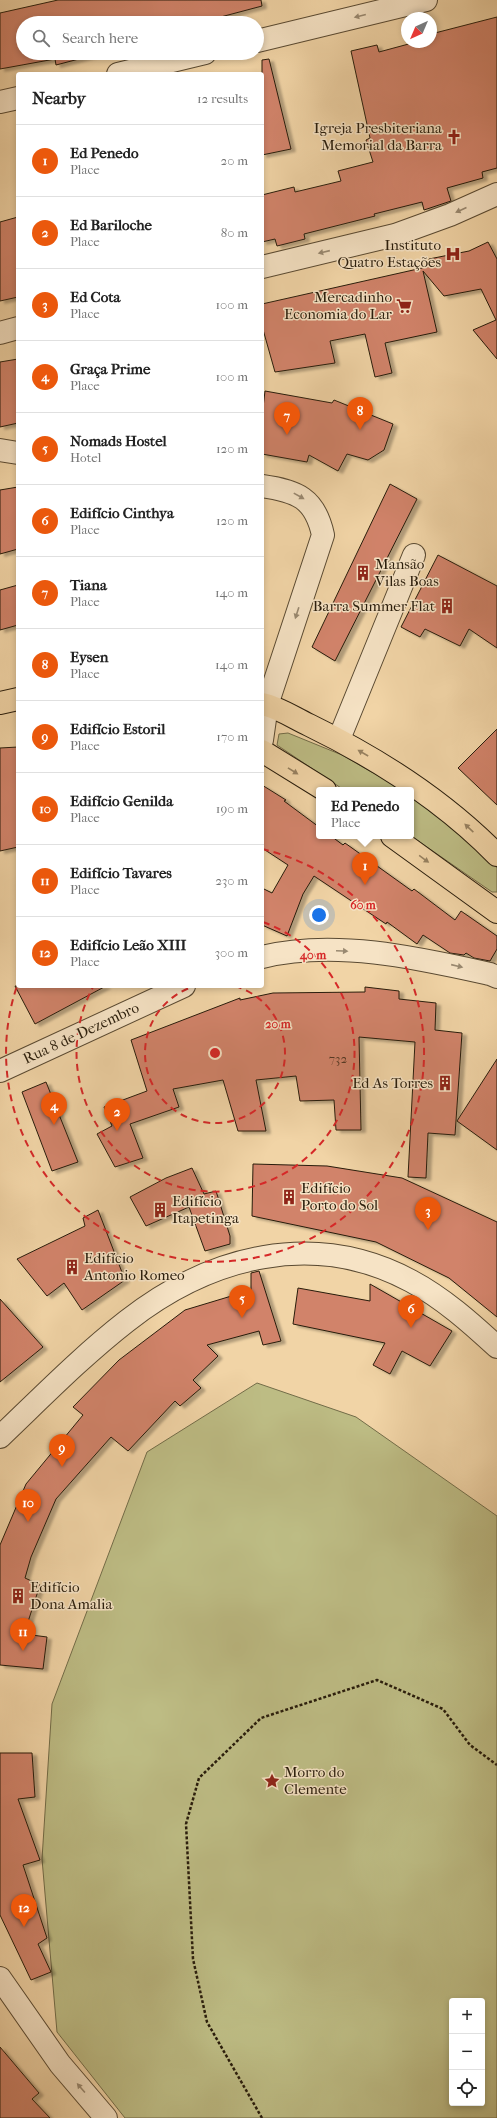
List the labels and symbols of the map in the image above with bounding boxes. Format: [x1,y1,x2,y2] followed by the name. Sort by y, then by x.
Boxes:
[401,12,437,48] north arrow
[354,13,367,19] one-way arrow
[314,119,443,154] place label: Igreja Presbiteriana Memorial da Barra
[445,128,463,146] church icon: Igreja Presbiteriana Memorial da Barra
[456,207,467,213] one-way arrow
[337,236,441,271] place label: Instituto Quatro Estações
[444,245,462,263] hospital icon: Instituto Quatro Estações
[318,250,330,256] one-way arrow
[284,288,393,323] place label: Mercadinho Economia do Lar
[395,297,413,315] supermarket icon: Mercadinho Economia do Lar
[347,397,373,430] pin: 8
[274,402,300,435] pin: 7
[293,493,305,500] one-way arrow
[374,555,439,590] place label: Mansão Vilas Boas
[354,564,372,582] building icon: Mansão Vilas Boas
[313,597,436,615] place label: Barra Summer Flat
[438,597,456,615] building icon: Barra Summer Flat
[294,608,300,620] one-way arrow
[357,750,369,757] one-way arrow
[287,767,299,774] one-way arrow
[464,824,474,833] one-way arrow
[352,852,378,885] pin: 1
[418,855,429,863] one-way arrow
[350,898,377,912] text: 60 m
[309,905,329,925] your location
[299,948,327,963] text: 40 m
[336,948,348,955] one-way arrow
[451,964,464,970] one-way arrow
[20,998,142,1068] street label: Rua 8 de Dezembro
[265,1017,292,1031] text: 20 m
[208,1046,222,1060] centre of rings
[329,1051,347,1066] house number: 732
[352,1074,433,1092] place label: Ed As Torres
[436,1074,454,1092] building icon: Ed As Torres
[41,1092,67,1125] pin: 4
[104,1098,130,1131] pin: 2
[301,1179,378,1214] place label: Edifício Porto do Sol
[280,1188,298,1206] building icon: Edifício Porto do Sol
[172,1192,240,1227] place label: Edifício Itapetinga
[415,1197,441,1230] pin: 3
[151,1201,169,1219] building icon: Edifício Itapetinga
[83,1249,185,1284] place label: Edifício Antonio Romeo
[63,1258,81,1276] building icon: Edifício Antonio Romeo
[229,1285,255,1318] pin: 5
[398,1295,424,1328] pin: 6
[49,1434,75,1467] pin: 9
[15,1489,41,1522] pin: 10
[30,1578,114,1613] place label: Edifício Dona Amalia
[9,1587,27,1605] building icon: Edifício Dona Amalia
[10,1618,36,1651] pin: 11
[284,1763,347,1798] place label: Morro do Clemente
[263,1772,281,1790] place icon: Morro do Clemente
[11,1894,37,1927] pin: 12
[76,2083,85,2094] one-way arrow

